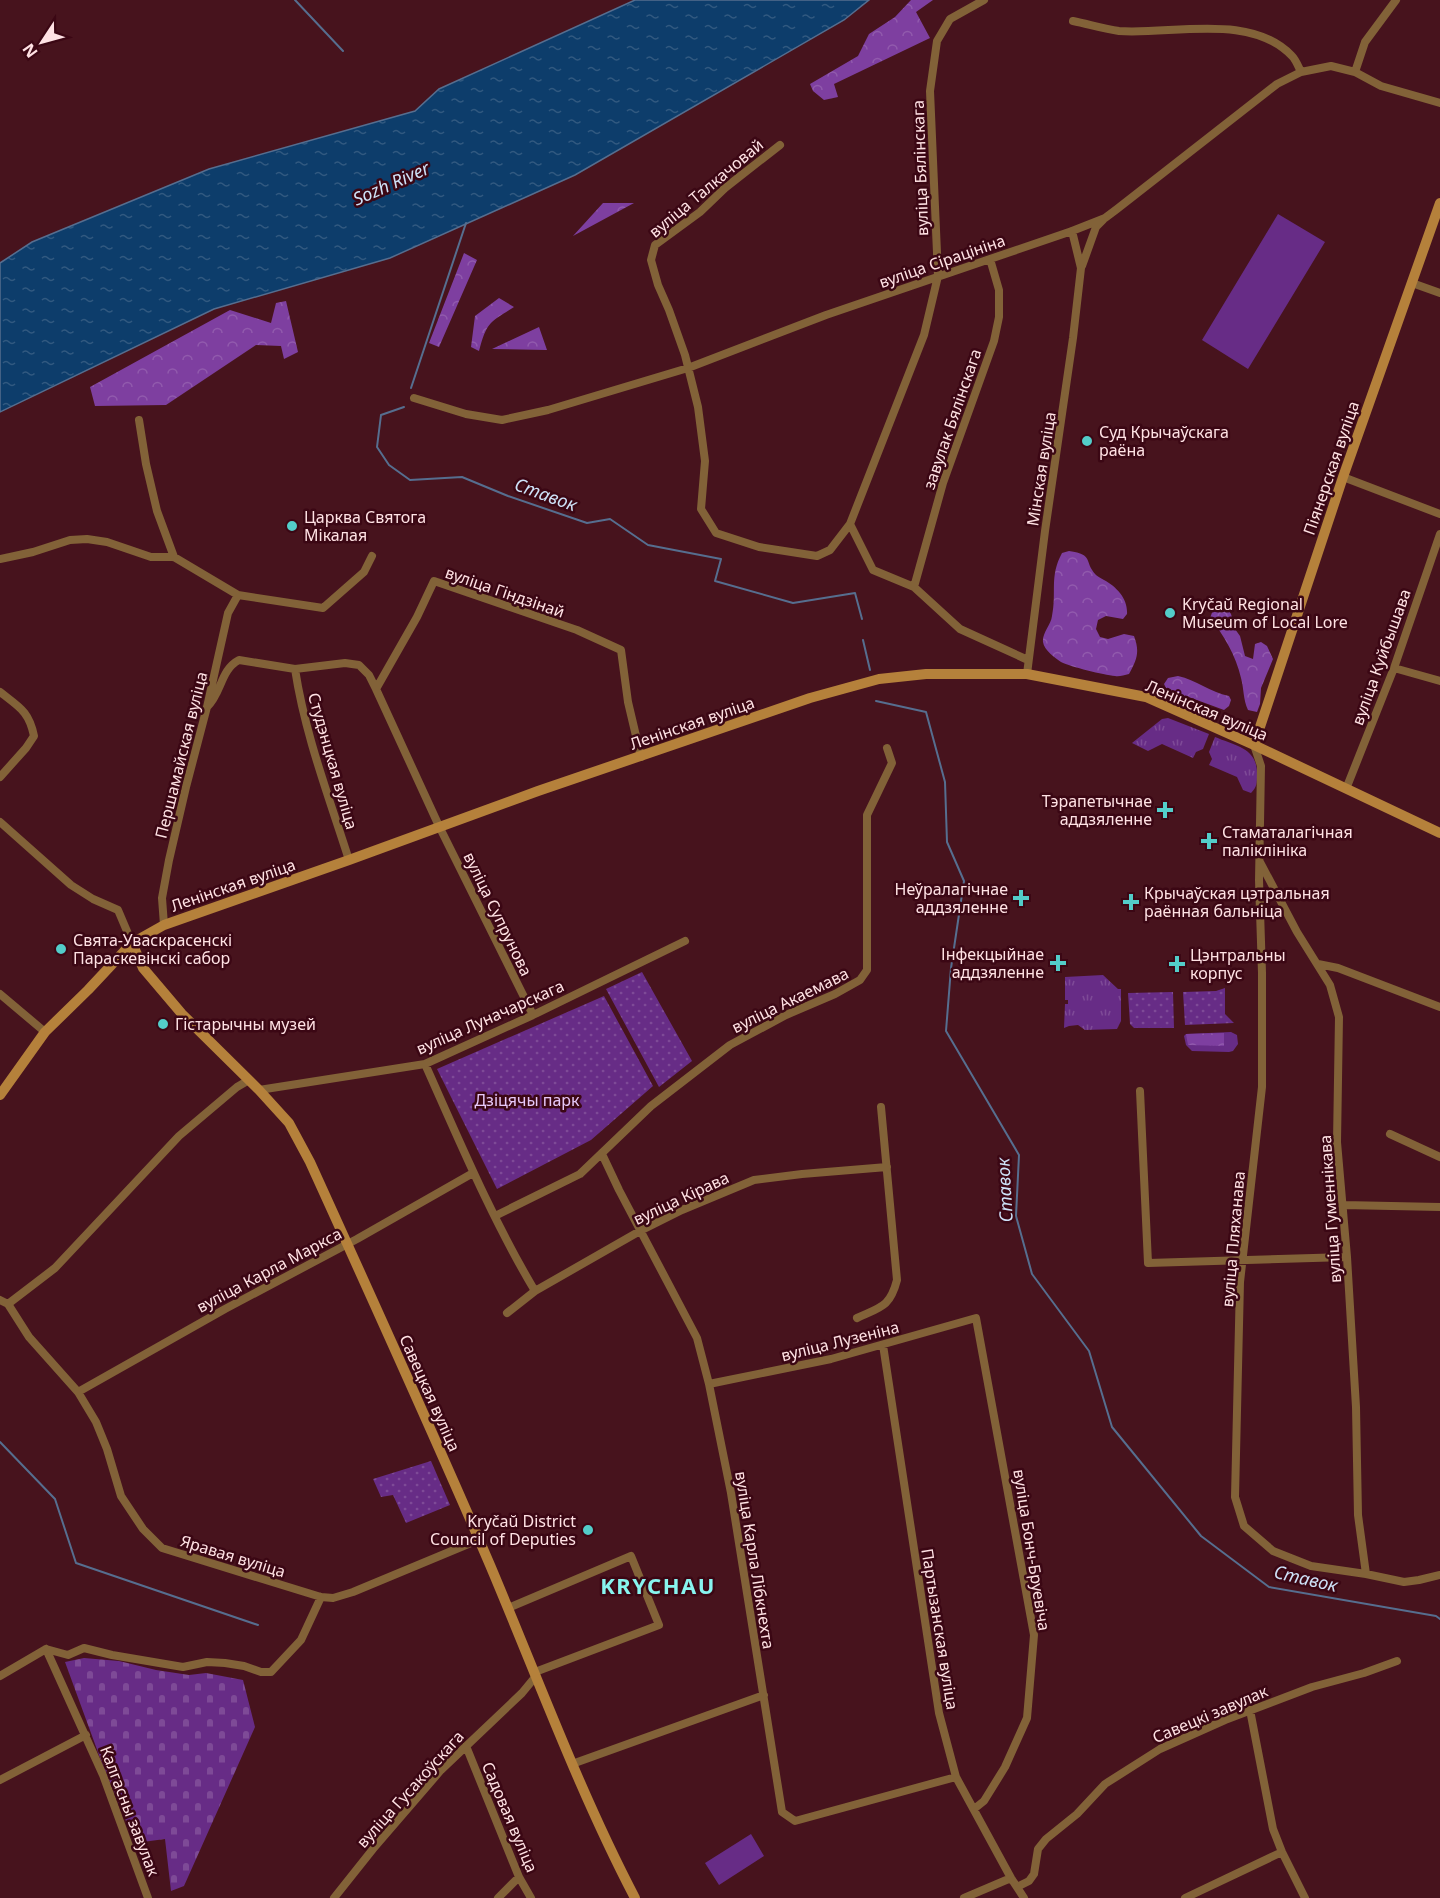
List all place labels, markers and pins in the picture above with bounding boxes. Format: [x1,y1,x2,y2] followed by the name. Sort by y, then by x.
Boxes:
[1099,421,1229,461] place label: Суд Крычаўскага раёна
[1080,434,1094,448] marker: Суд Крычаўскага раёна
[304,506,426,546] place label: Царква Святога Мікалая
[285,519,299,533] marker: Царква Святога Мікалая
[1182,593,1348,633] place label: Kryčaŭ Regional Museum of Local Lore
[1163,606,1177,620] marker: Kryčaŭ Regional Museum of Local Lore
[1042,790,1152,830] place label: Тэрапетычнае аддзяленне
[1156,801,1174,819] marker: Тэрапетычнае аддзяленне
[1222,821,1353,861] place label: Стаматалагічная паліклініка
[1200,832,1218,850] marker: Стаматалагічная паліклініка
[895,878,1008,918] place label: Неўралагічнае аддзяленне
[1144,882,1330,922] place label: Крычаўская цэтральная раённая бальніца
[1012,889,1030,907] marker: Неўралагічнае аддзяленне
[1122,893,1140,911] marker: Крычаўская цэтральная раённая бальніца
[73,929,232,969] place label: Свята-Уваскрасенскі Параскевінскі сабор
[54,942,68,956] marker: Свята-Уваскрасенскі Параскевінскі сабор
[941,943,1044,983] place label: Інфекцыйнае аддзяленне
[1190,944,1286,984] place label: Цэнтральны корпус
[1049,954,1067,972] marker: Інфекцыйнае аддзяленне
[1168,955,1186,973] marker: Цэнтральны корпус
[175,1013,316,1035] place label: Гістарычны музей
[156,1017,170,1031] marker: Гістарычны музей
[430,1510,576,1550] place label: Kryčaŭ District Council of Deputies
[581,1523,595,1537] marker: Kryčaŭ District Council of Deputies

